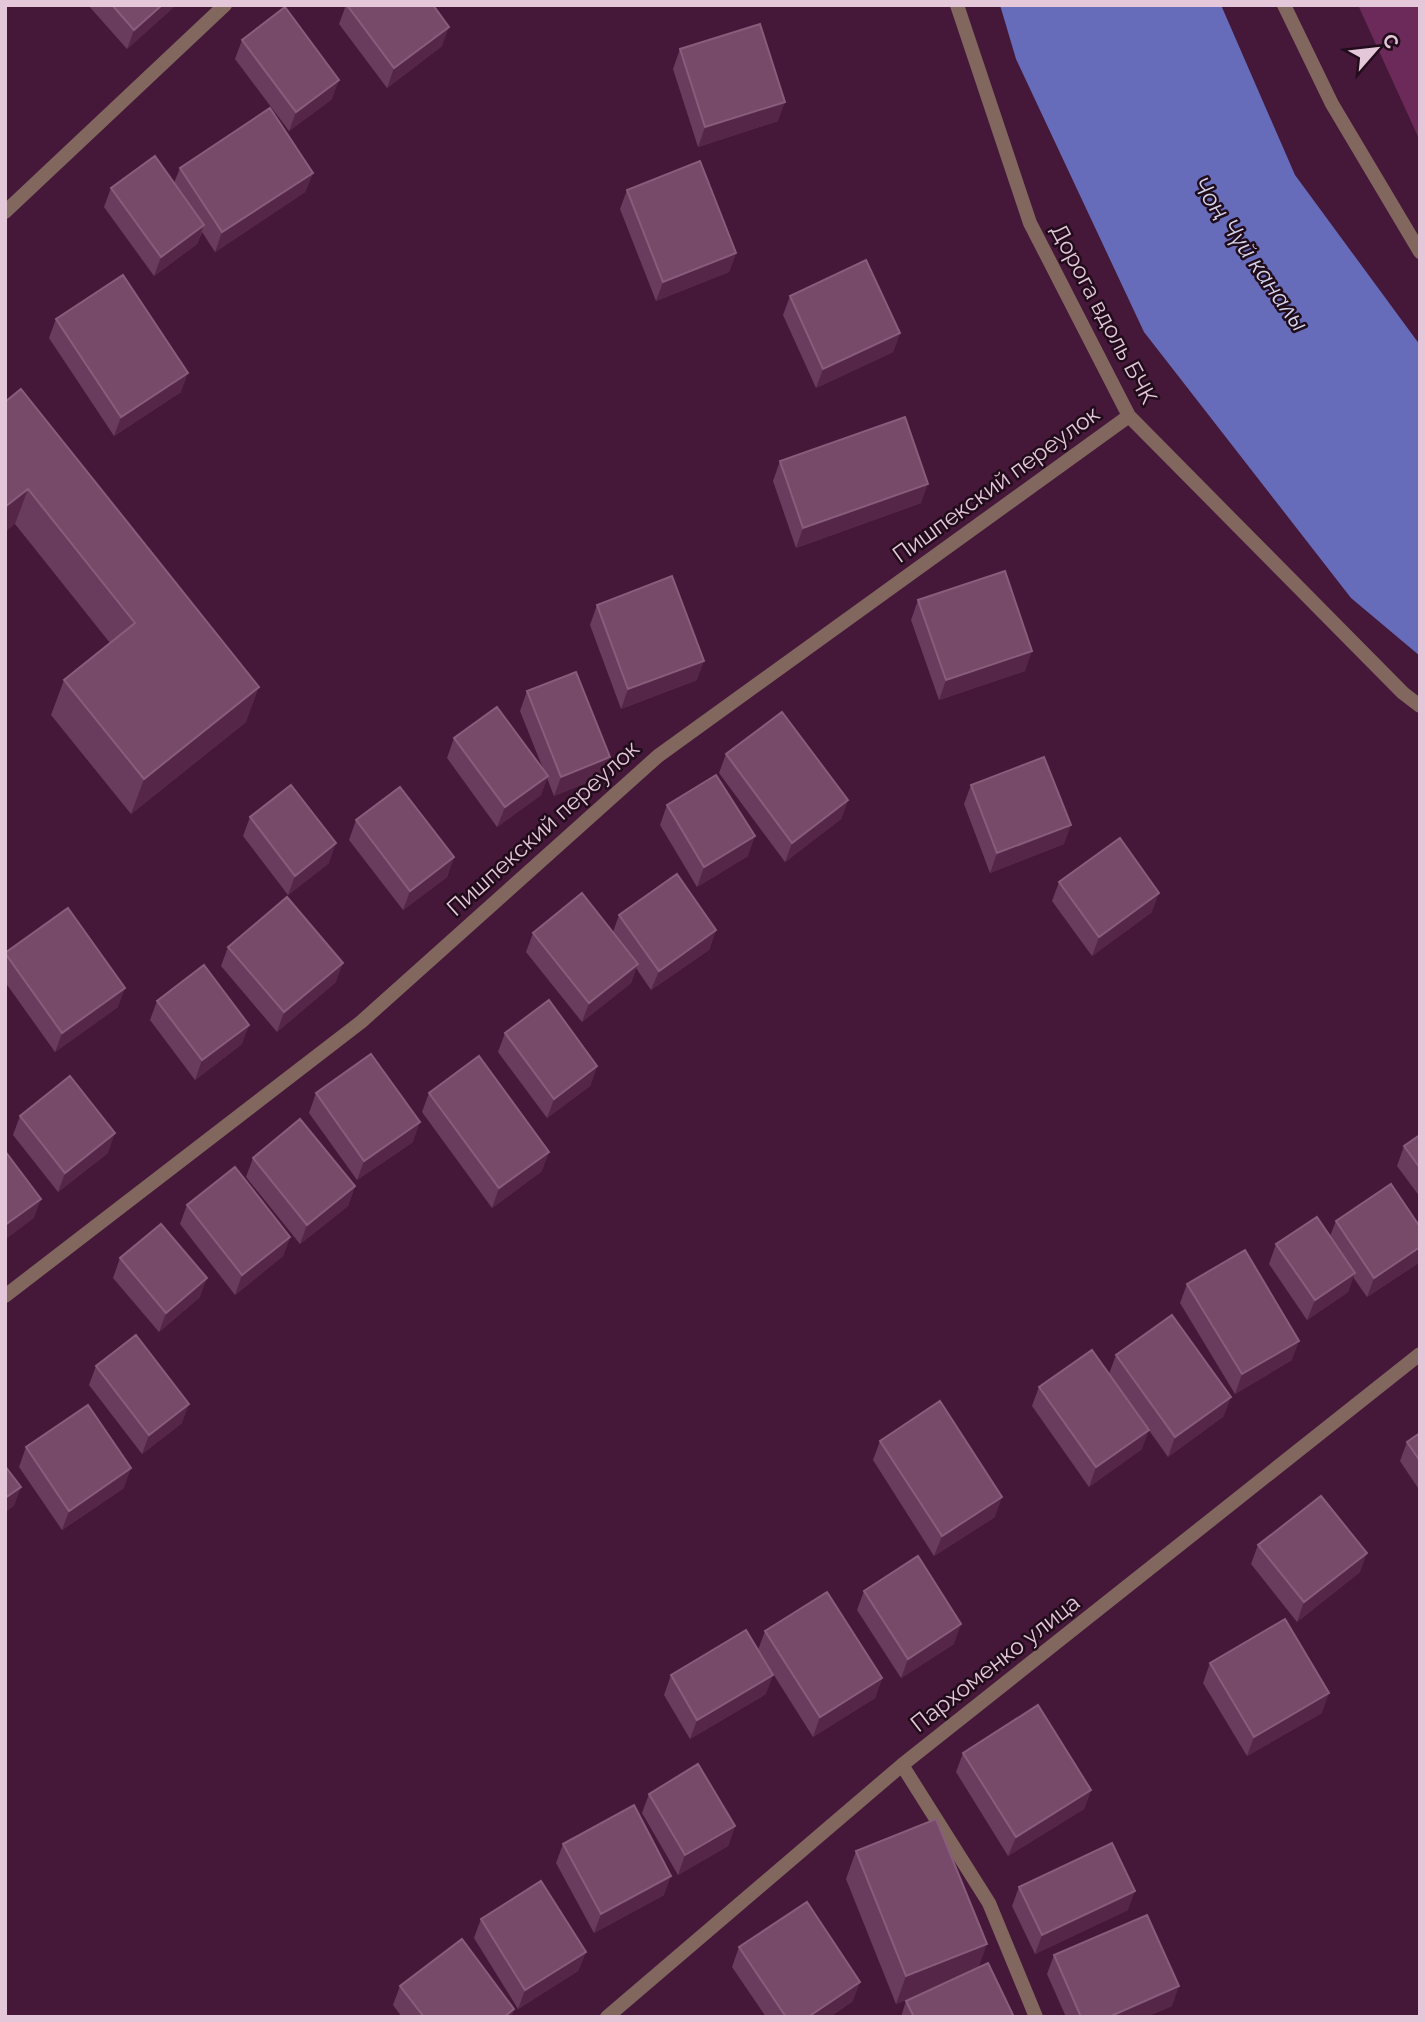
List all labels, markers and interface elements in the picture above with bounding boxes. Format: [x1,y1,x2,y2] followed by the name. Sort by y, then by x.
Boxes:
[1341,14,1411,84] north arrow
[1378,30,1404,52] text: С
[1186,171,1314,336] water label: Чоң Чүй каналы
[1045,219,1163,409] street label: Дорога вдоль БЧК
[887,399,1104,568] street label: Пишпекский переулок
[441,734,644,921] street label: Пишпекский переулок
[905,1588,1084,1737] street label: Пархоменко улица

